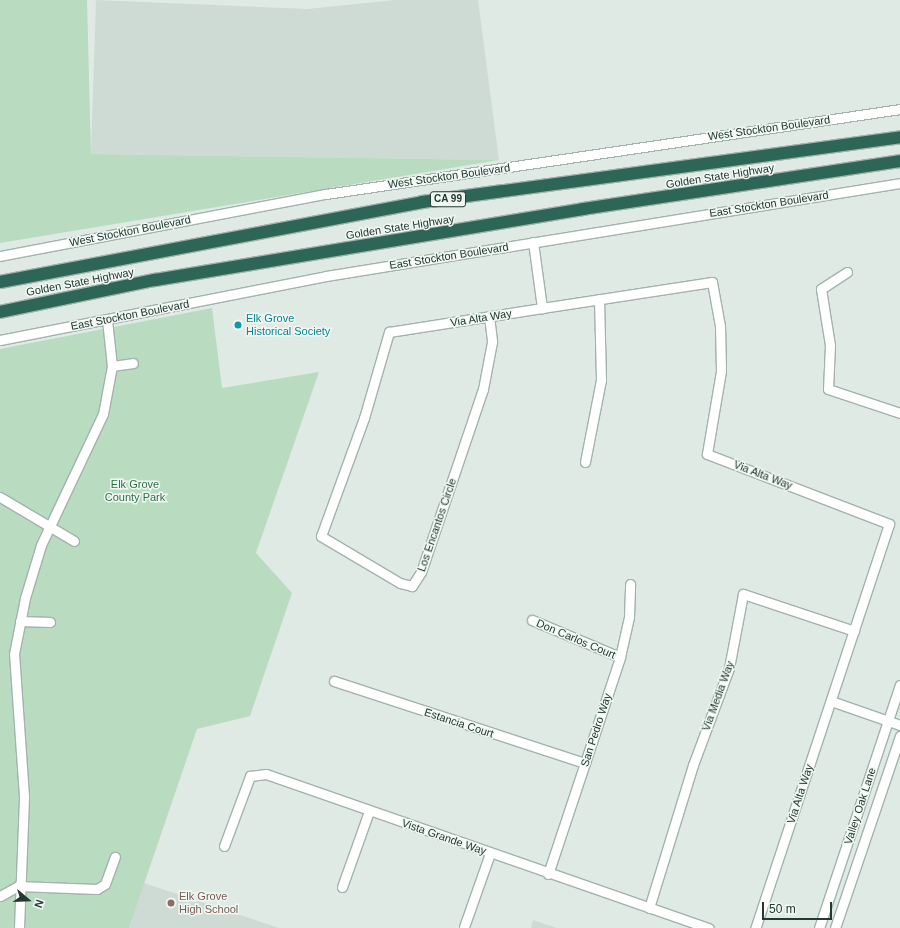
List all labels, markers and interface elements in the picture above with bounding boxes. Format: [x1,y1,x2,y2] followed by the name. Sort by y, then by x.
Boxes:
[707,113,831,143] street label: West Stockton Boulevard
[387,161,511,191] street label: West Stockton Boulevard
[665,161,775,191] street label: Golden State Highway
[708,188,830,220] street label: East Stockton Boulevard
[429,191,467,207] road number: CA 99
[345,212,455,242] street label: Golden State Highway
[68,213,192,249] street label: West Stockton Boulevard
[388,240,510,272] street label: East Stockton Boulevard
[25,265,135,299] street label: Golden State Highway
[70,297,190,333] street label: East Stockton Boulevard
[449,307,513,329] street label: Via Alta Way
[246,312,330,338] place label: Elk Grove Historical Society
[233,320,243,330] marker: Elk Grove Historical Society
[732,458,794,492] street label: Via Alta Way
[415,477,459,573] street label: Los Encantos Circle
[105,478,165,504] park label: Elk Grove County Park
[534,616,618,662] street label: Don Carlos Court
[699,659,737,733] street label: Via Media Way
[578,692,614,768] street label: San Pedro Way
[423,706,495,740] street label: Estancia Court
[784,762,816,826] street label: Via Alta Way
[841,766,879,846] street label: Valley Oak Lane
[400,816,488,858] street label: Vista Grande Way
[8,880,48,920] north arrow
[179,890,238,916] place label: Elk Grove High School
[764,894,834,920] scale bar
[32,898,46,910] text: N
[166,898,176,908] marker: Elk Grove High School
[769,902,796,916] text: 50 m

